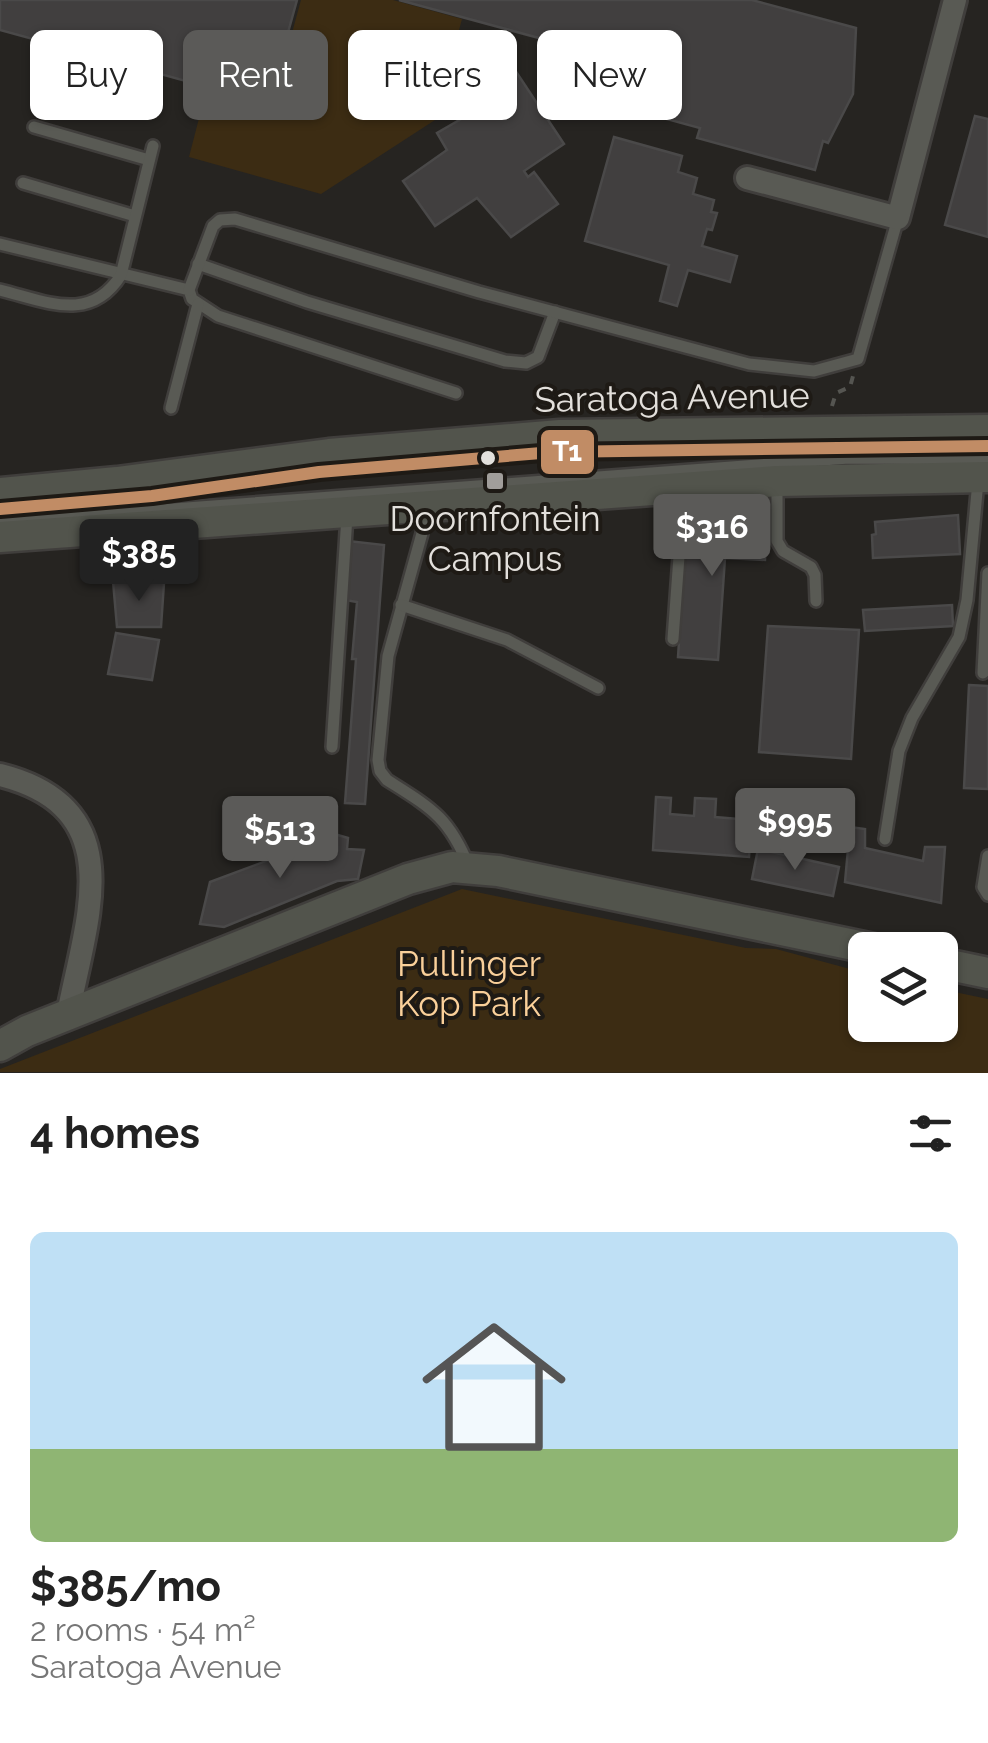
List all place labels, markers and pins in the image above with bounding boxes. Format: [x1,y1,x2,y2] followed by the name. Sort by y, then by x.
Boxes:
[478,448,498,468] unlabelled marker
[484,470,506,492] marker: Doornfontein Campus
[653,494,771,579] pin: $316
[389,498,601,579] place label: Doornfontein Campus
[80,519,198,604] pin: $385
[736,788,854,873] pin: $995
[221,796,339,881] pin: $513

